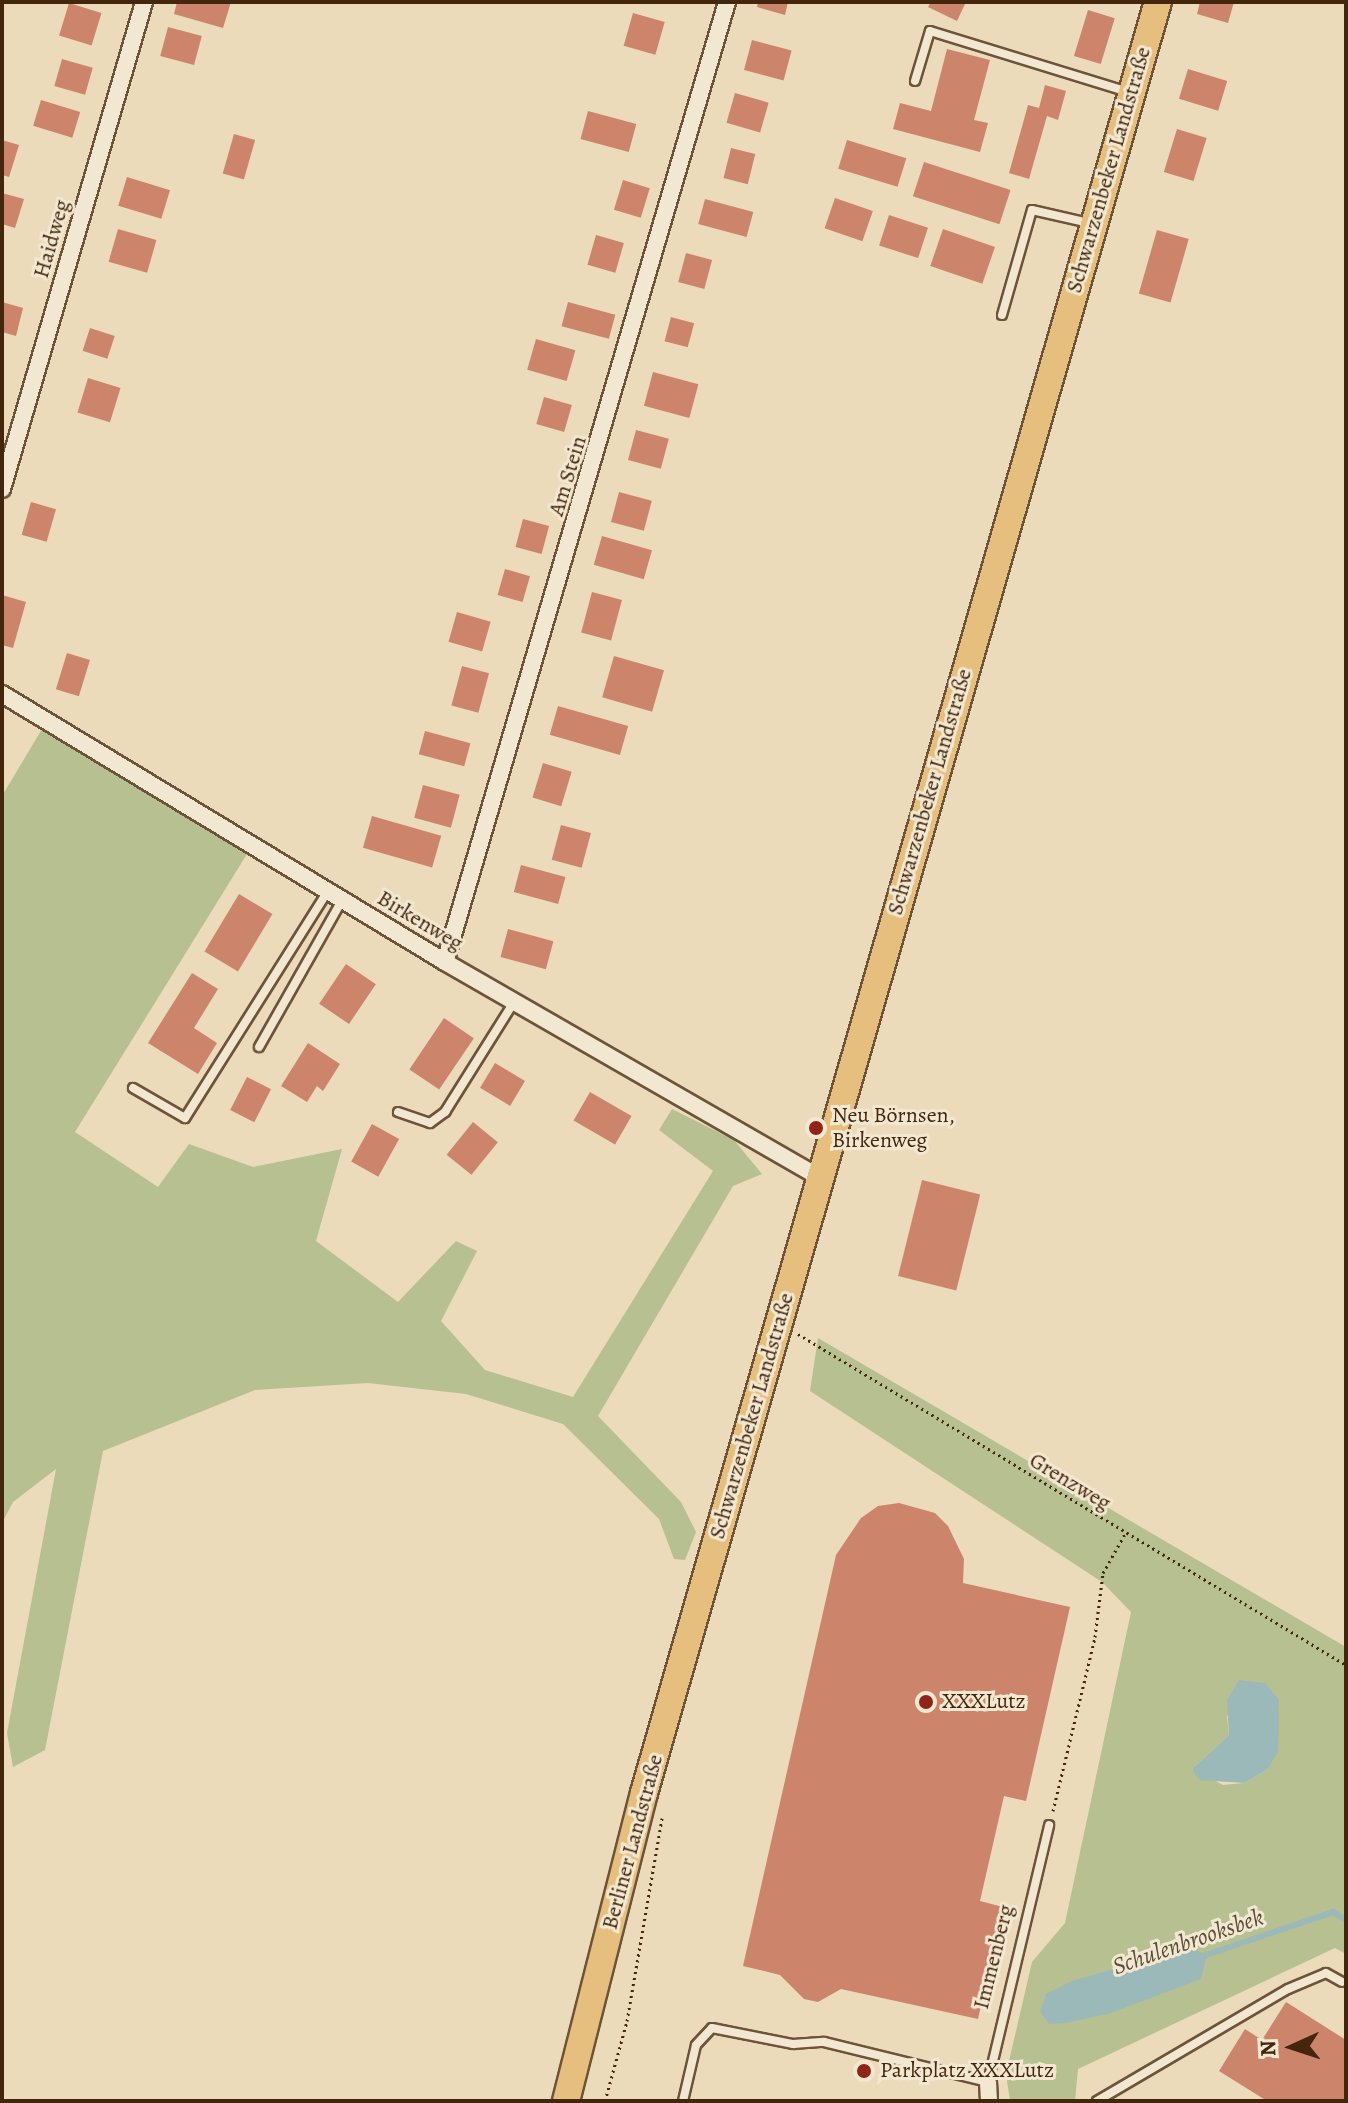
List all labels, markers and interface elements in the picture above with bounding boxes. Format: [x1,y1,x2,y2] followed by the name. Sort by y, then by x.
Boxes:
[1061,44,1157,296] street label: Schwarzenbeker Landstraße
[28,197,76,281] street label: Haidweg
[543,433,593,519] street label: Am Stein
[882,666,978,918] street label: Schwarzenbeker Landstraße
[372,885,468,957] street label: Birkenweg
[832,1102,955,1154] place label: Neu Börnsen, Birkenweg
[807,1119,825,1137] marker: Neu Börnsen, Birkenweg
[704,1290,800,1542] street label: Schwarzenbeker Landstraße
[1025,1447,1115,1517] street label: Grenzweg
[942,1689,1026,1715] place label: XXXLutz
[917,1693,935,1711] marker: XXXLutz
[597,1752,669,1932] street label: Berliner Landstraße
[968,1902,1020,2012] street label: Immenberg
[1109,1903,1267,1981] water label: Schulenbrooksbek
[1252,2007,1332,2087] north arrow
[1253,2039,1283,2057] text: N
[880,2058,1054,2084] place label: Parkplatz XXXLutz
[855,2062,873,2080] marker: Parkplatz XXXLutz

